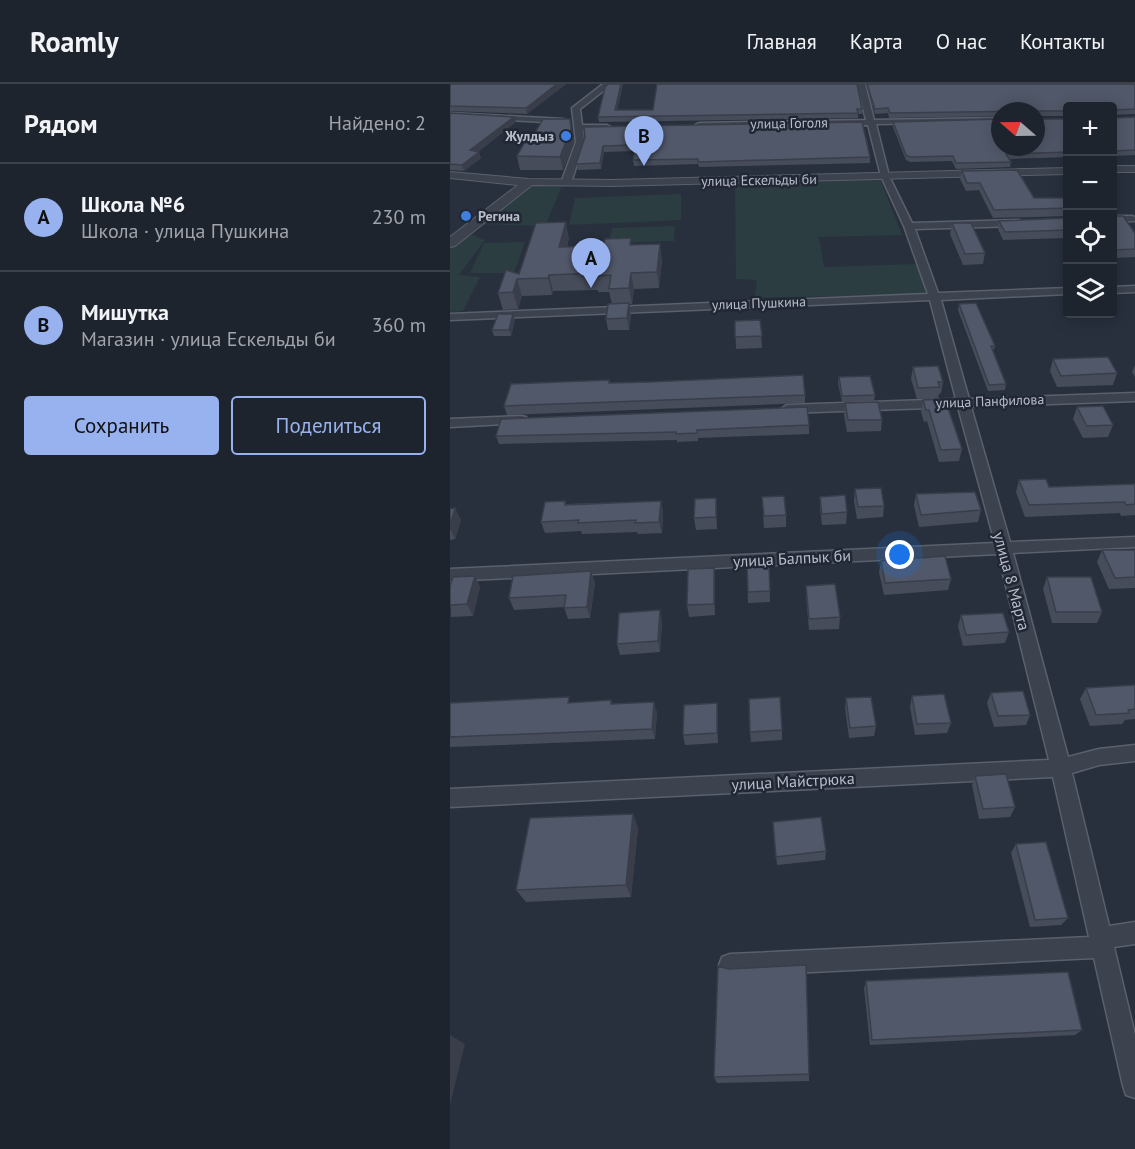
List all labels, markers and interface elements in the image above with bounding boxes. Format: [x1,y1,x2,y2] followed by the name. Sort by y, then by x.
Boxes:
[30,23,119,60] text: Roamly
[746,28,817,55] text: Главная
[850,28,903,55] text: Карта
[936,28,987,55] text: О нас
[1020,28,1105,55] text: Контакты
[991,102,1045,156] north arrow
[1063,102,1117,318] map controls
[1063,102,1117,156] button: +
[24,107,98,140] text: Рядом
[329,110,426,136] text: Найдено: 2
[750,113,828,133] street label: улица Гоголя
[624,116,664,166] pin: B
[504,127,554,145] place label: Жулдыз
[559,129,573,143] marker: Жулдыз
[1063,156,1117,210] button: −
[701,170,817,190] street label: улица Ескельды би
[81,190,185,218] text: Школа №6
[37,204,50,230] text: A
[372,204,426,230] text: 230 m
[478,207,520,225] place label: Регина
[459,209,473,223] marker: Регина
[1063,210,1117,264] button: locate
[81,218,289,244] text: Школа · улица Пушкина
[572,238,610,288] pin: A
[1063,264,1117,318] button: layers
[712,292,806,314] street label: улица Пушкина
[81,298,169,326] text: Мишутка
[38,312,49,338] text: B
[372,312,426,338] text: 360 m
[81,326,336,352] text: Магазин · улица Ескельды би
[935,390,1045,412] street label: улица Панфилова
[24,396,219,455] button: Сохранить
[231,396,426,455] button: Поделиться
[989,529,1035,633] street label: улица 8 Марта
[885,540,914,569] your location
[732,545,852,571] street label: улица Балпык би
[731,768,855,794] street label: улица Майстрюка

